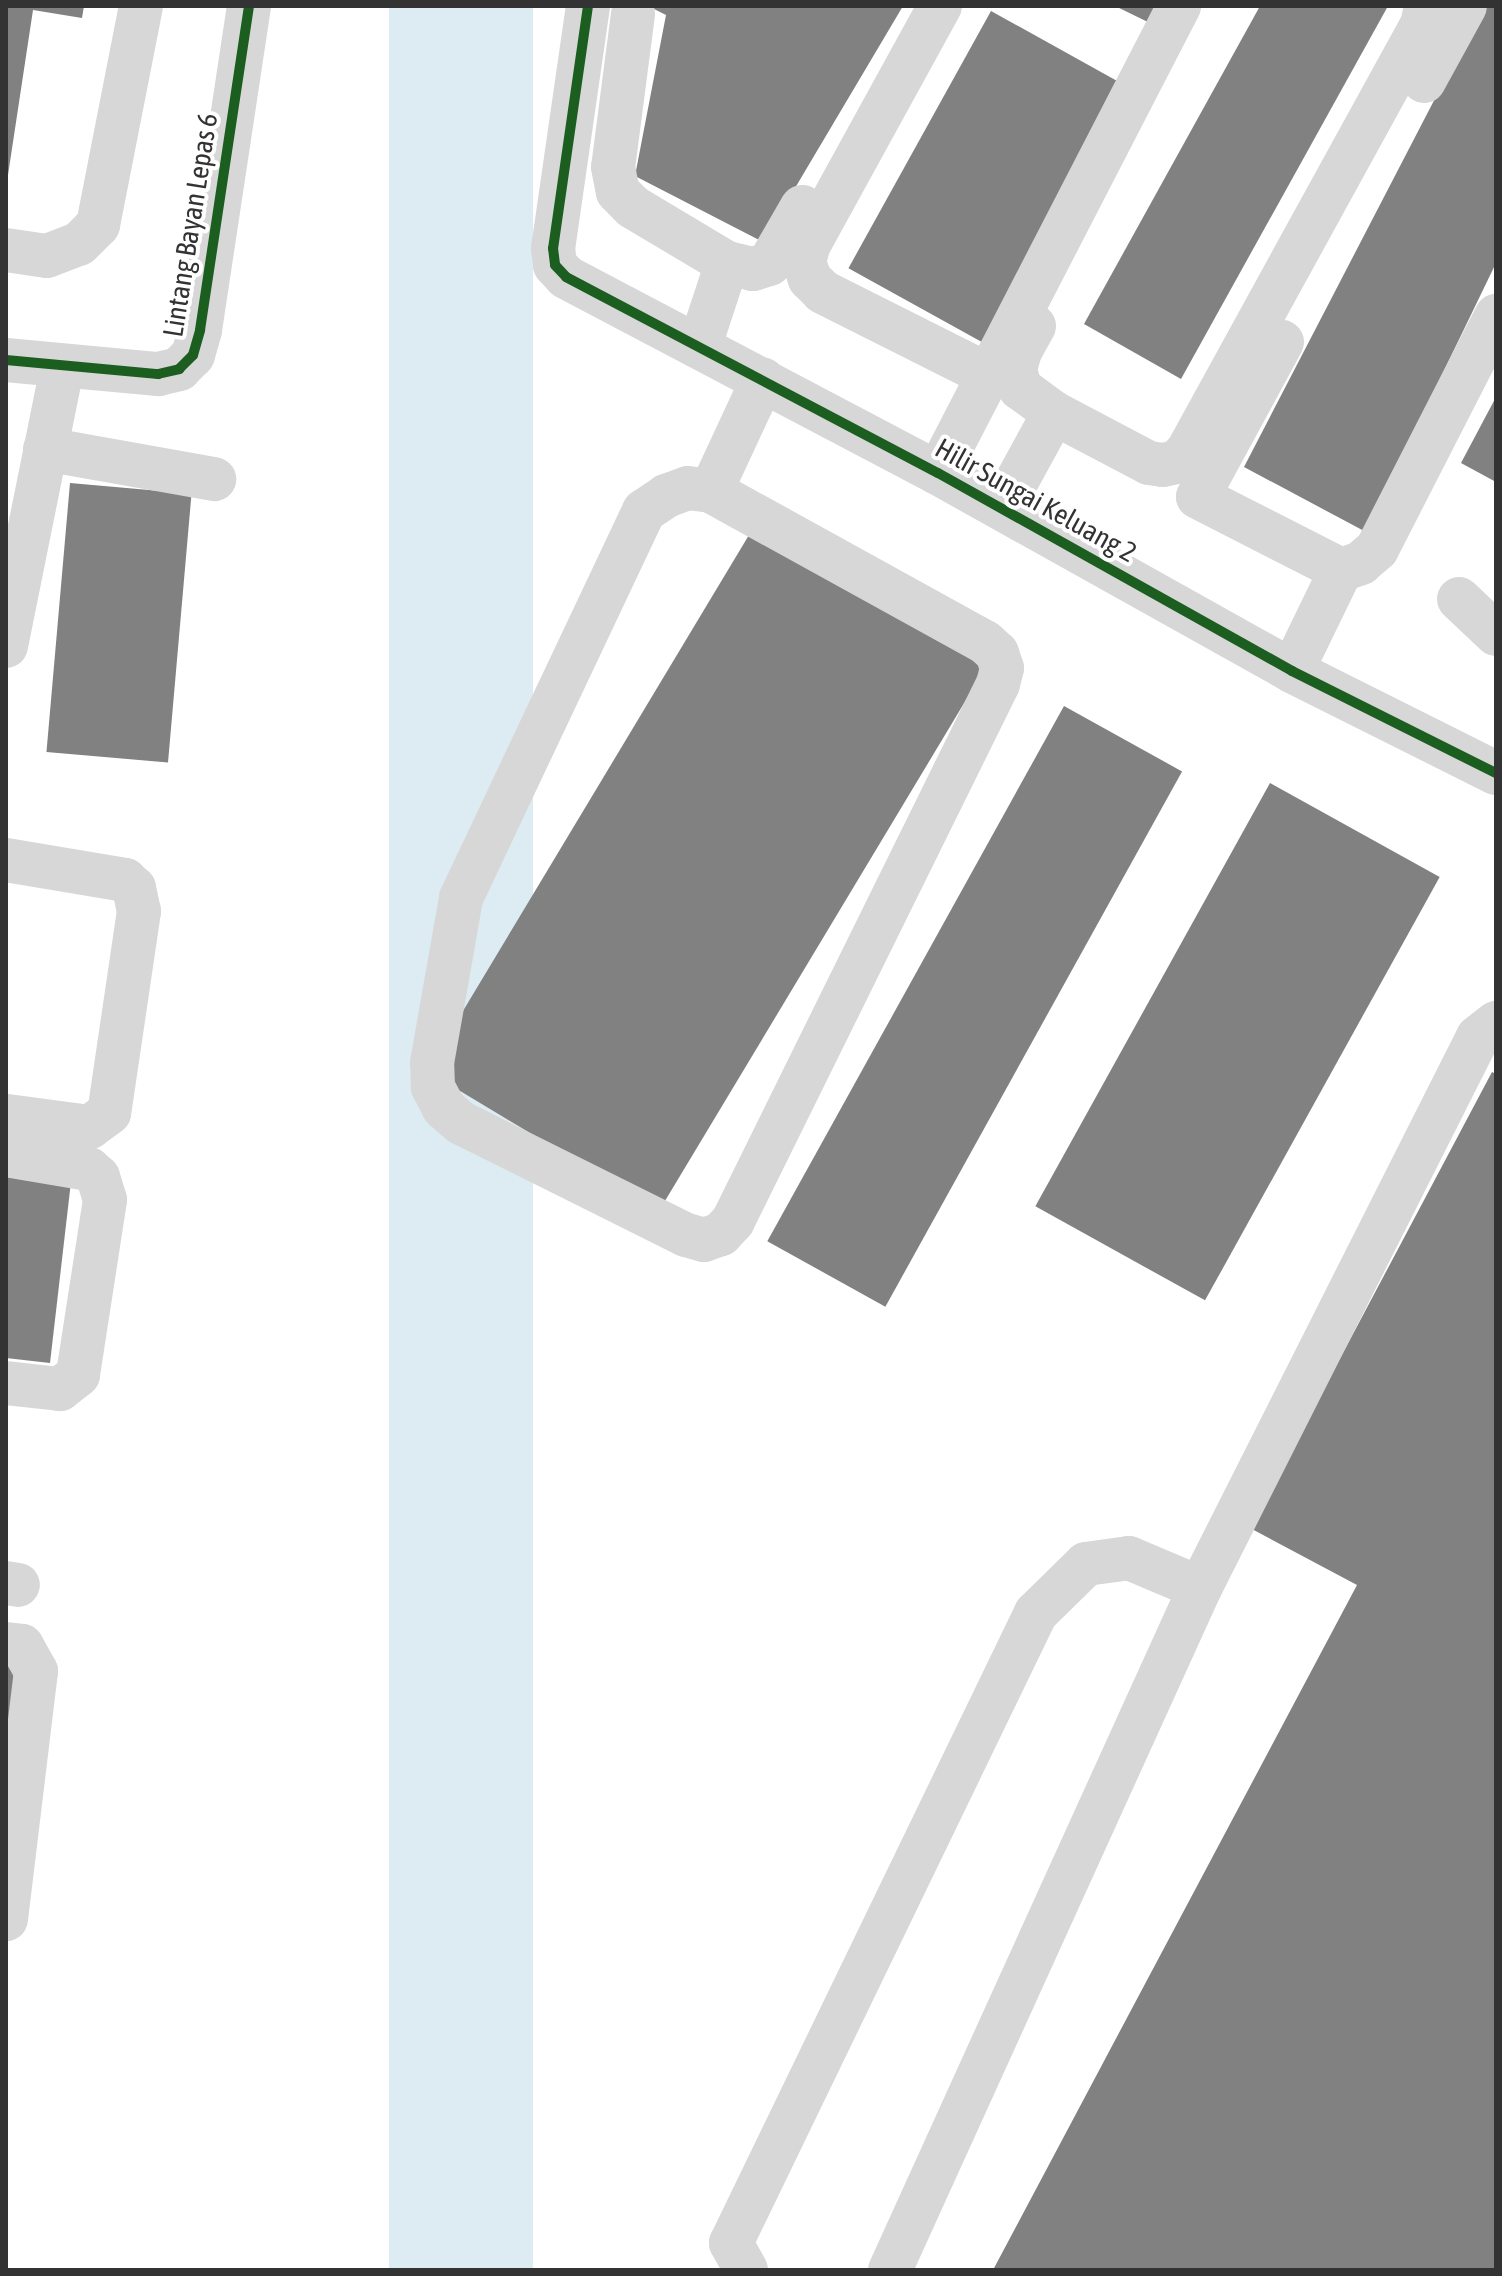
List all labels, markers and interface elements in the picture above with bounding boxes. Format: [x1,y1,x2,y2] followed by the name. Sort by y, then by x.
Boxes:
[156,111,224,339] street label: Lintang Bayan Lepas 6
[930,431,1142,569] street label: Hilir Sungai Keluang 2

